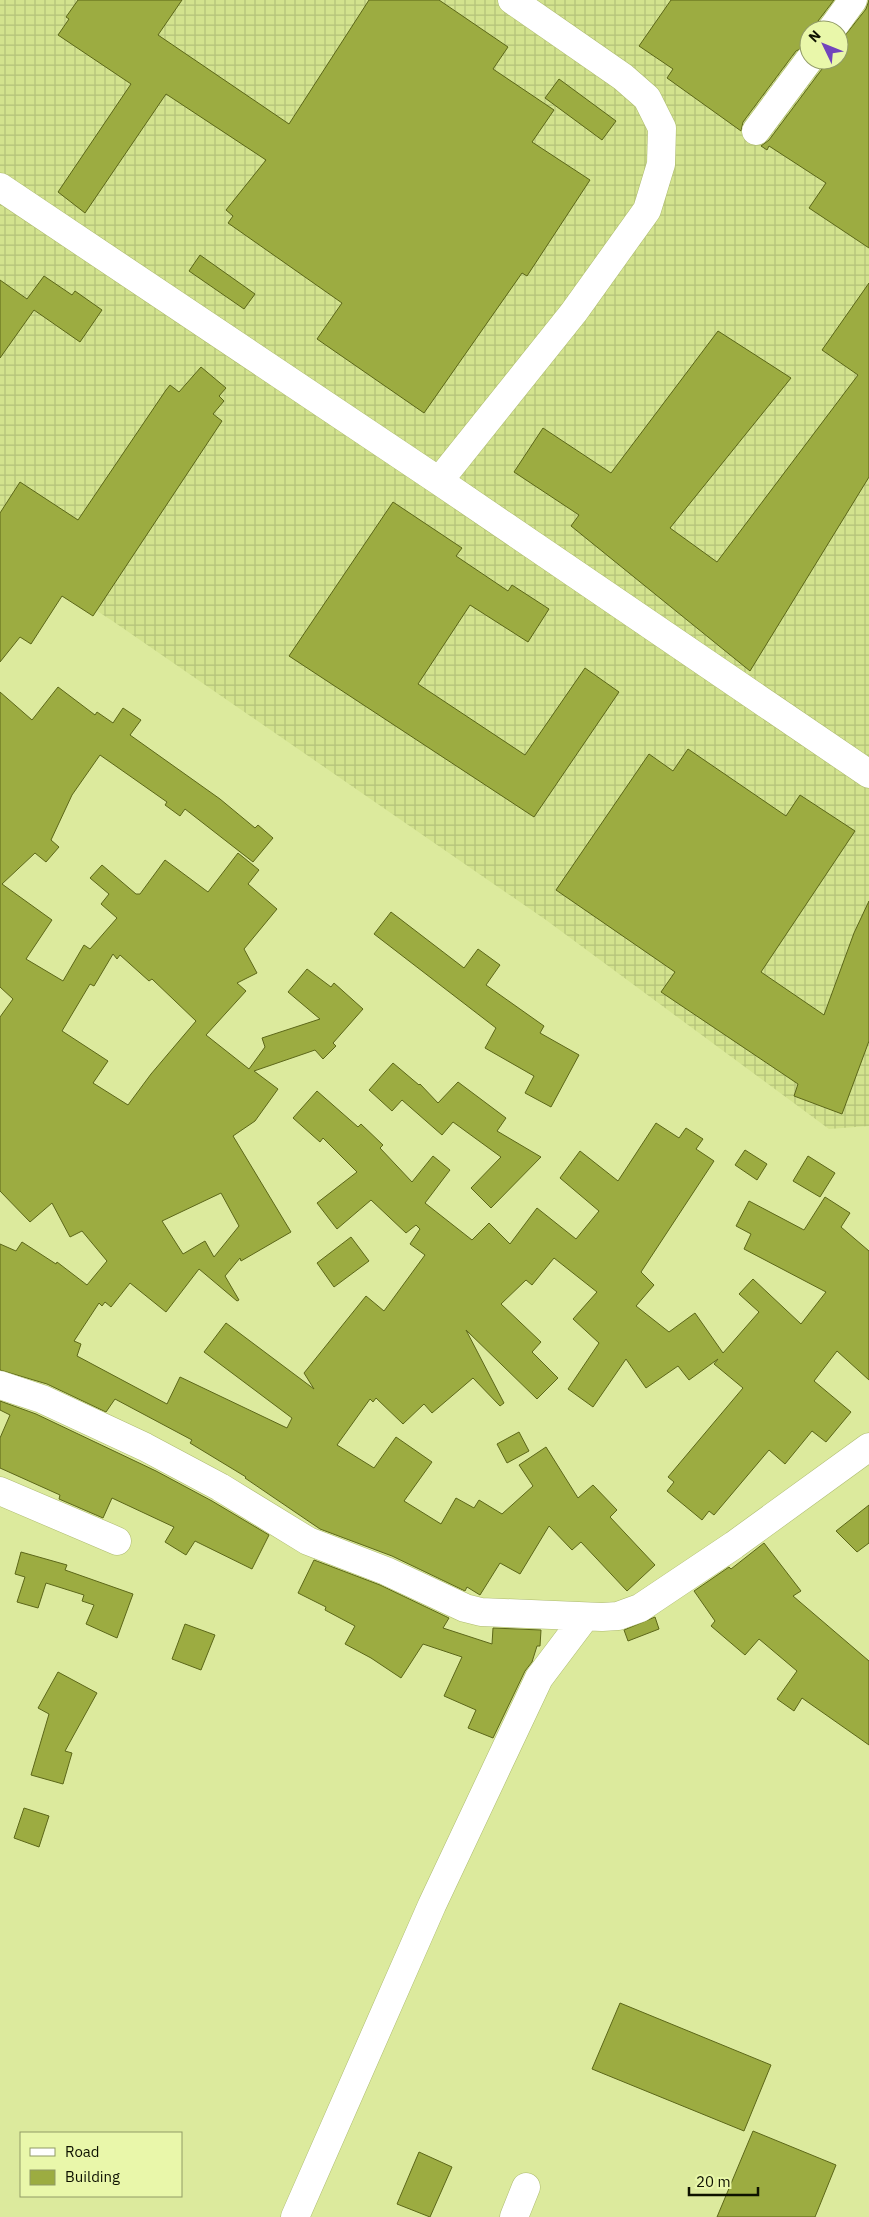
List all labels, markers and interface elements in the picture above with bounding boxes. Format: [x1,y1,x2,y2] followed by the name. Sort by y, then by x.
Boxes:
[799,20,849,70] north arrow
[804,26,825,46] text: N
[20,2132,182,2197] legend
[65,2142,100,2161] text: Road
[689,2164,758,2196] scale bar
[65,2167,120,2186] text: Building
[696,2172,731,2191] text: 20 m

